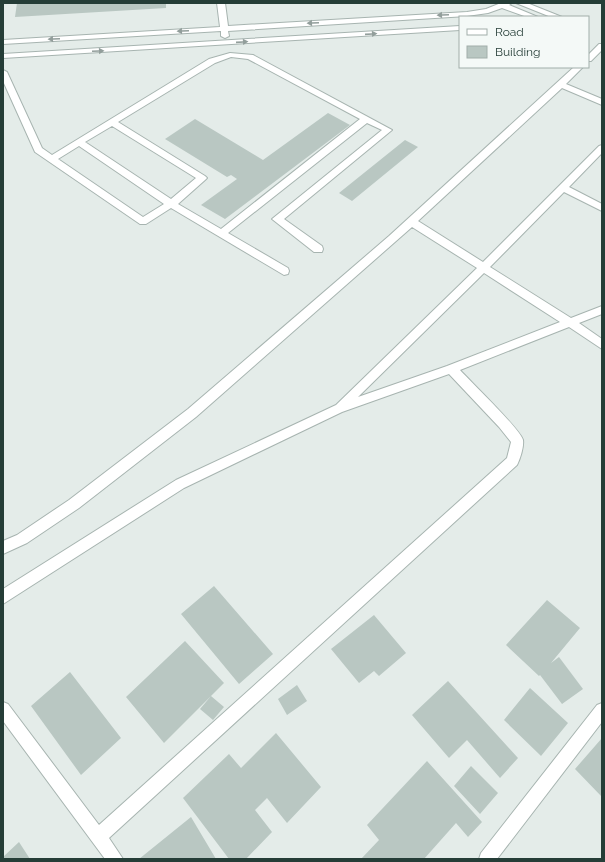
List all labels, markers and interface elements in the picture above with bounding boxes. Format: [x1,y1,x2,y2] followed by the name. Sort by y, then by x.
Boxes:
[437,12,449,19] one-way arrow
[459,16,589,68] legend
[307,20,319,27] one-way arrow
[495,25,524,39] text: Road
[177,27,189,34] one-way arrow
[365,30,377,37] one-way arrow
[48,35,60,42] one-way arrow
[236,39,249,45] one-way arrow
[495,45,541,59] text: Building
[92,47,104,54] one-way arrow

